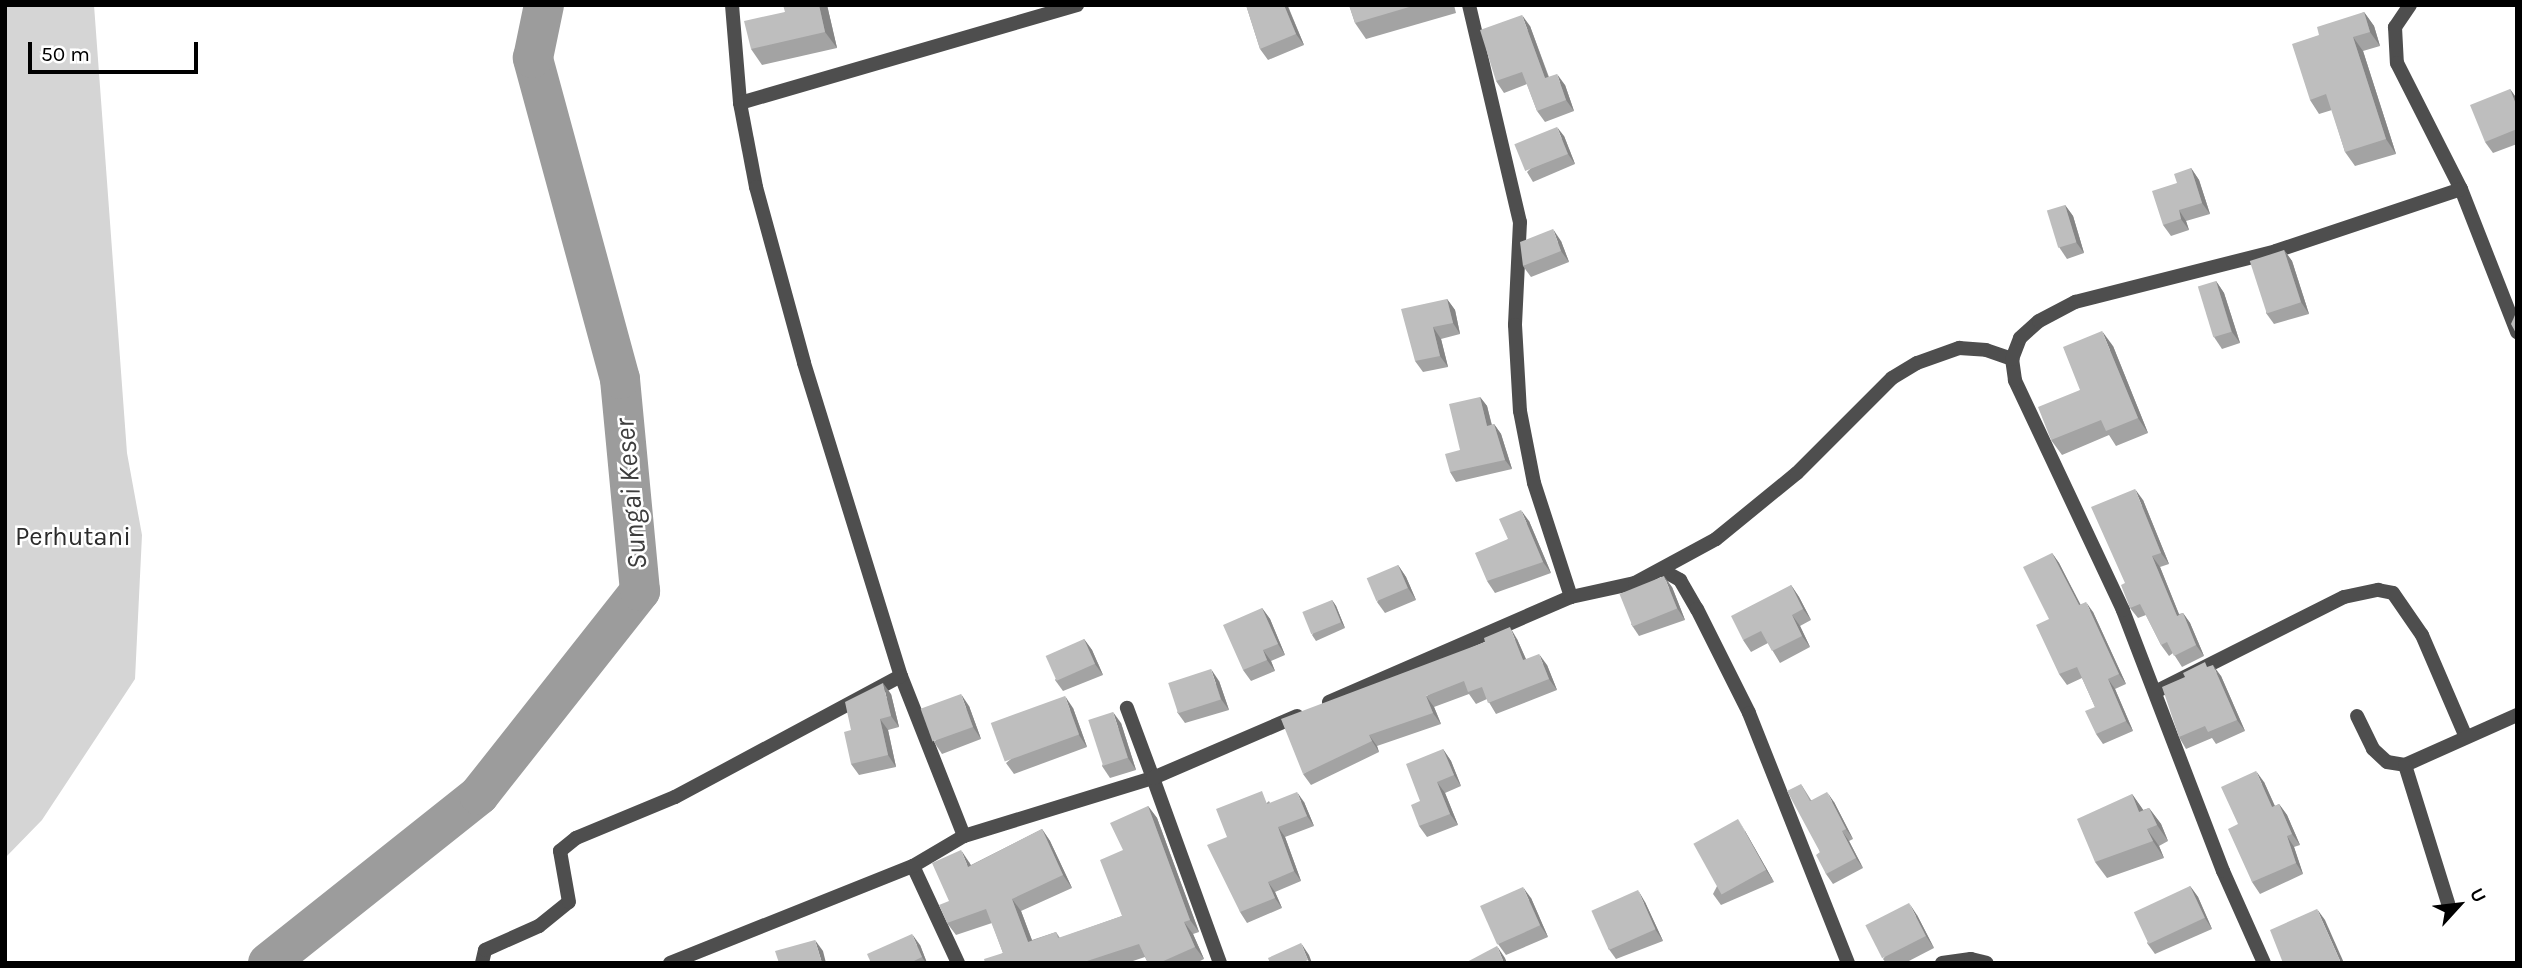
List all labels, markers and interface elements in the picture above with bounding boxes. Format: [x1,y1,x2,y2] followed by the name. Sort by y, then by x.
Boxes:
[32,28,201,72] scale bar
[41,42,90,66] text: 50 m
[608,417,654,571] water label: Sungai Keser
[15,521,131,553] park label: Perhutani
[2424,870,2494,940] north arrow
[2465,885,2490,906] text: U

